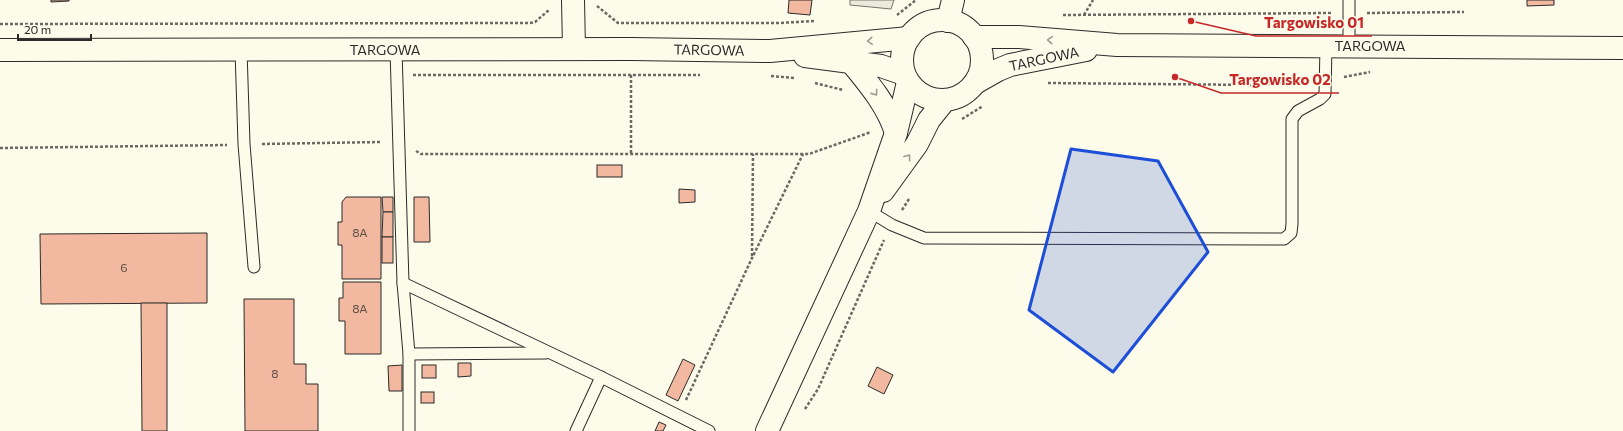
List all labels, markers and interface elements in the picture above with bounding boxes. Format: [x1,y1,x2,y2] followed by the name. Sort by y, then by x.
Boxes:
[1256,9,1372,36] callout: Targowisko 01
[1264,13,1364,31] text: Targowisko 01
[18,16,91,42] scale bar
[24,22,51,36] text: 20 m
[1047,35,1053,44] one-way arrow
[867,37,873,46] one-way arrow
[1335,37,1406,54] street label: TARGOWA
[673,40,745,59] street label: TARGOWA
[350,41,421,58] street label: TARGOWA
[1007,43,1081,74] street label: TARGOWA
[1221,66,1339,93] callout: Targowisko 02
[1229,70,1331,88] text: Targowisko 02
[870,89,878,96] one-way arrow
[903,154,911,161] one-way arrow
[352,225,368,239] house number: 8A
[120,260,128,274] house number: 6
[352,301,368,315] house number: 8A
[271,366,279,380] house number: 8

